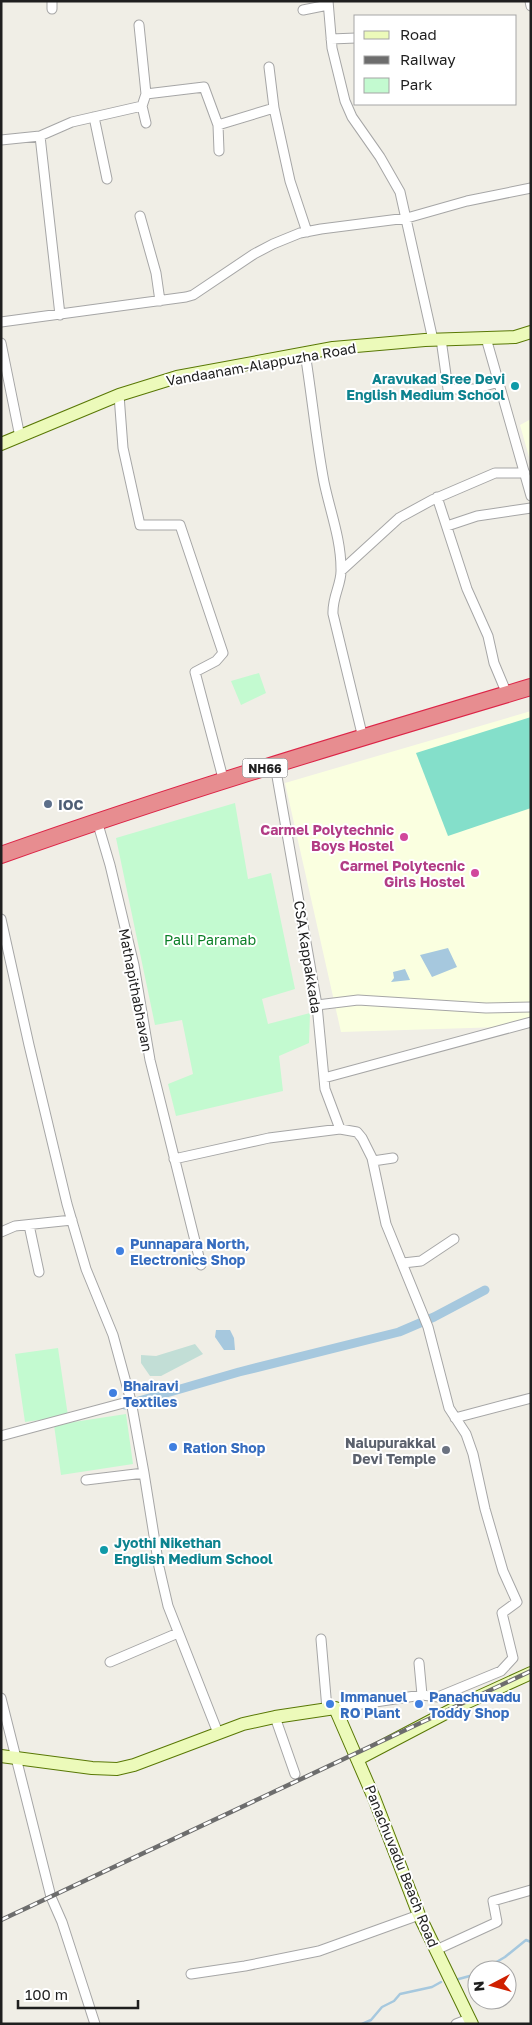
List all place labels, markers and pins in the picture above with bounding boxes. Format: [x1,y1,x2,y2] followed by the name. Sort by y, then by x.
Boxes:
[346,370,505,403] place label: Aravukad Sree Devi English Medium School
[509,380,521,392] marker: Aravukad Sree Devi English Medium School
[58,796,84,813] place label: IOC
[42,798,54,810] marker: IOC
[260,821,394,854] place label: Carmel Polytechnic Boys Hostel
[398,831,410,843] marker: Carmel Polytechnic Boys Hostel
[340,857,465,890] place label: Carmel Polytecnic Girls Hostel
[469,867,481,879] marker: Carmel Polytecnic Girls Hostel
[130,1235,250,1268] place label: Punnapara North, Electronics Shop
[114,1245,126,1257] marker: Punnapara North, Electronics Shop
[123,1377,179,1410] place label: Bhairavi Textiles
[107,1387,119,1399] marker: Bhairavi Textiles
[345,1434,436,1467] place label: Nalupurakkal Devi Temple
[183,1439,266,1456] place label: Ration Shop
[167,1441,179,1453] marker: Ration Shop
[440,1444,452,1456] marker: Nalupurakkal Devi Temple
[114,1534,273,1567] place label: Jyothi Nikethan English Medium School
[98,1544,110,1556] marker: Jyothi Nikethan English Medium School
[340,1688,407,1721] place label: Immanuel RO Plant
[429,1688,521,1721] place label: Panachuvadu Toddy Shop
[324,1698,336,1710] marker: Immanuel RO Plant
[413,1698,425,1710] marker: Panachuvadu Toddy Shop

